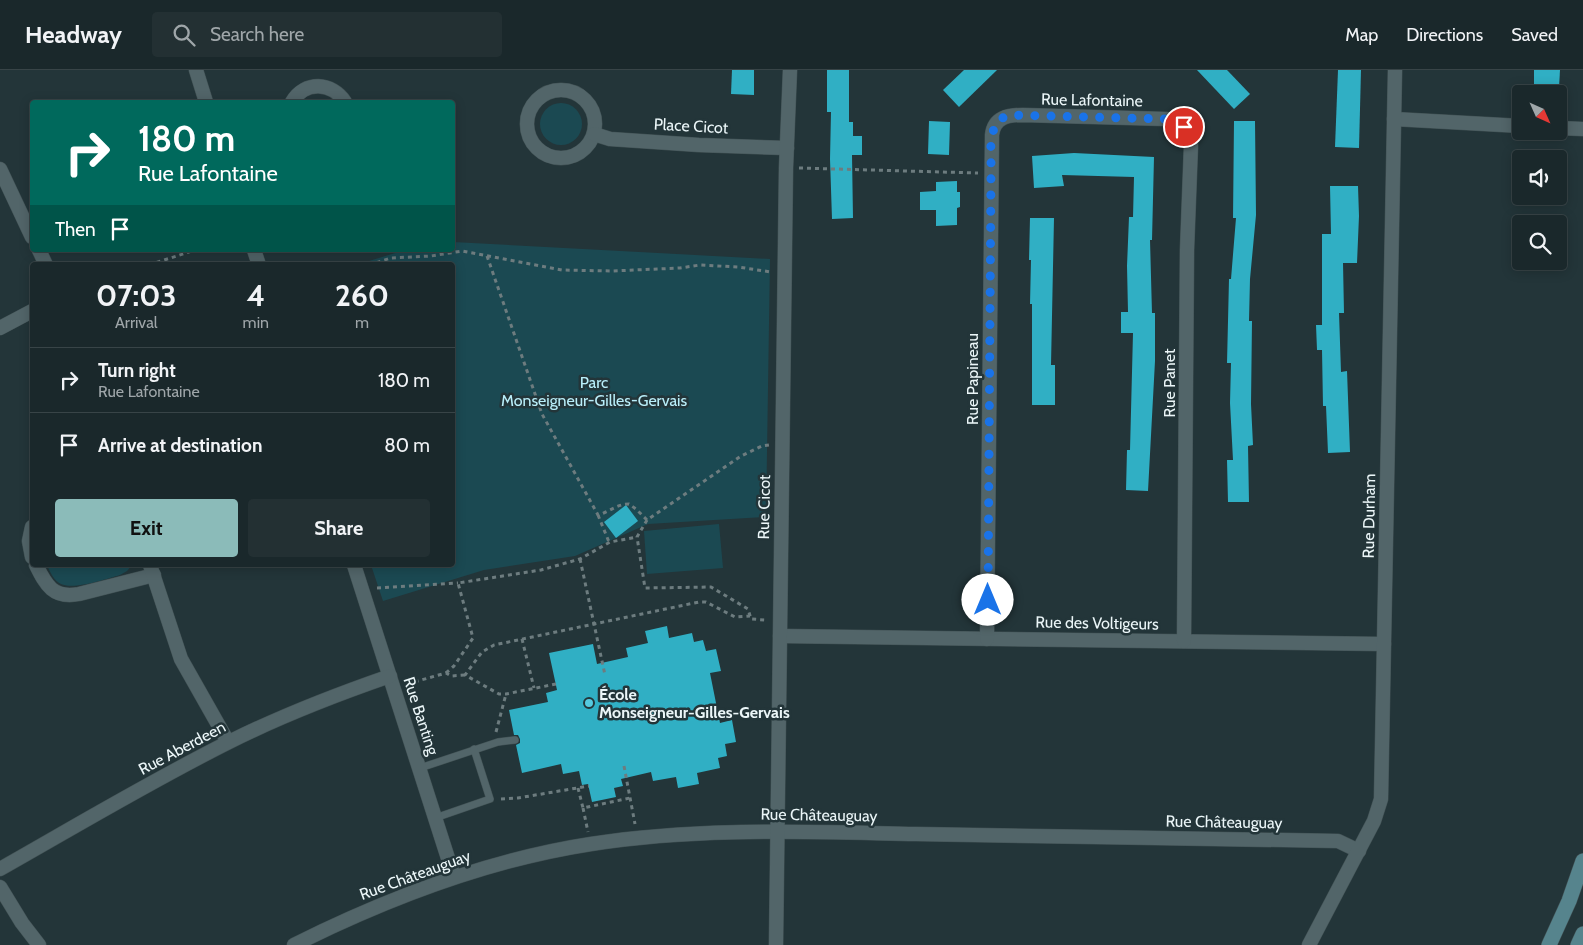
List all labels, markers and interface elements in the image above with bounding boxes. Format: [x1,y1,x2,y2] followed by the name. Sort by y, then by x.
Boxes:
[152,12,502,57] search box
[25,20,122,49] text: Headway
[170,21,198,49] icon: search
[210,23,304,46] text: Search here
[1345,24,1378,46] text: Map
[1406,24,1483,46] text: Directions
[1511,24,1558,46] text: Saved
[1512,85,1568,140] north arrow
[1512,85,1567,270] map controls
[1041,90,1143,110] street label: Rue Lafontaine
[1163,106,1205,148] pin
[1170,113,1198,141] icon: arrive
[653,115,729,137] street label: Place Cicot
[138,117,235,160] text: 180 m
[55,120,120,185] icon: right
[1512,150,1567,205] button: sound
[138,160,278,187] text: Rue Lafontaine
[106,215,134,243] icon: arrive
[1512,215,1567,270] button: search
[55,218,96,241] text: Then
[96,277,177,314] text: 07:03
[246,277,265,314] text: 4
[335,277,389,314] text: 260
[115,313,158,332] text: Arrival
[243,313,269,332] text: min
[355,313,369,332] text: m
[963,333,982,425] street label: Rue Papineau
[1160,348,1179,417] street label: Rue Panet
[98,359,176,382] text: Turn right
[55,366,83,394] icon: right
[378,369,430,392] text: 180 m
[501,373,687,410] park label: Parc Monseigneur-Gilles-Gervais
[98,382,200,401] text: Rue Lafontaine
[55,431,83,459] icon: arrive
[98,434,262,457] text: Arrive at destination
[384,434,430,457] text: 80 m
[1359,473,1379,559] street label: Rue Durham
[754,474,774,539] street label: Rue Cicot
[55,499,238,557] button: Exit
[248,499,430,557] button: Share
[961,573,1013,625] position arrow
[1035,612,1159,634] street label: Rue des Voltigeurs
[399,674,443,759] street label: Rue Banting
[599,685,790,722] place label: École Monseigneur-Gilles-Gervais
[583,697,595,709] marker: École Monseigneur-Gilles-Gervais
[135,717,229,779] street label: Rue Aberdeen
[760,804,878,826] street label: Rue Châteauguay
[1165,811,1283,833] street label: Rue Châteauguay
[357,846,473,904] street label: Rue Châteauguay

